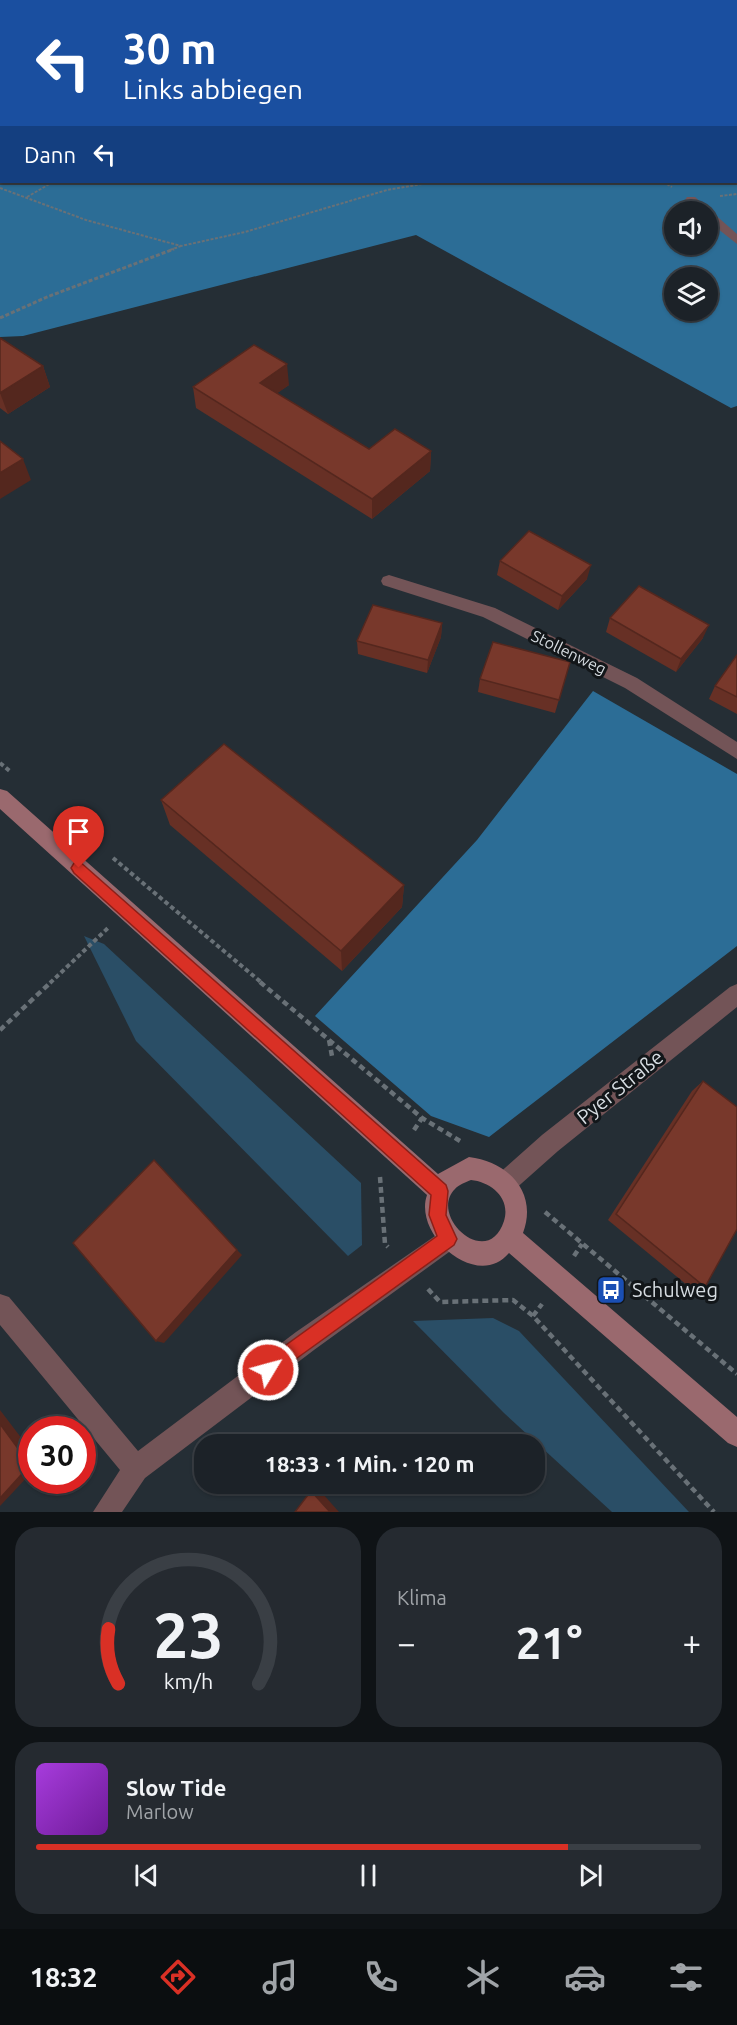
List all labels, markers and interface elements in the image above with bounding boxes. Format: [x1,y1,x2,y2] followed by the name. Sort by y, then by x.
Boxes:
[24,24,102,102] icon: left
[123,25,217,72] text: 30 m
[123,74,303,104] text: Links abbiegen
[88,138,121,171] icon: left
[24,142,76,167] text: Dann
[664,201,718,321] map controls
[664,201,718,255] button: sound
[664,267,718,321] button: layers
[529,626,609,678] street label: Stollenweg
[53,806,104,868] pin
[62,815,95,848] icon: arrive
[572,1045,667,1128] street label: Pyer Straße
[595,1274,627,1306] bus stop icon: Schulweg
[632,1278,718,1301] place label: Schulweg
[236,1338,300,1402] position arrow
[18,1416,96,1494] speed limit sign: 30
[265,1451,474,1476] text: 18:33 · 1 Min. · 120 m
[397,1586,447,1609] text: Klima
[153,1600,223,1670] text: 23
[516,1617,582,1668] text: 21°
[397,1624,416,1661] text: −
[682,1624,701,1661] text: +
[163,1669,213,1693] text: km/h
[126,1775,226,1800] text: Slow Tide
[126,1800,194,1823] text: Marlow
[130,1859,163,1892] icon: previous
[352,1859,385,1892] icon: pause
[574,1859,607,1892] icon: next
[157,1956,199,1998] icon: directions
[259,1956,301,1998] icon: music
[360,1956,402,1998] icon: phone
[462,1956,504,1998] icon: climate
[564,1956,606,1998] icon: car
[665,1956,707,1998] icon: filters
[30,1962,97,1992] text: 18:32

